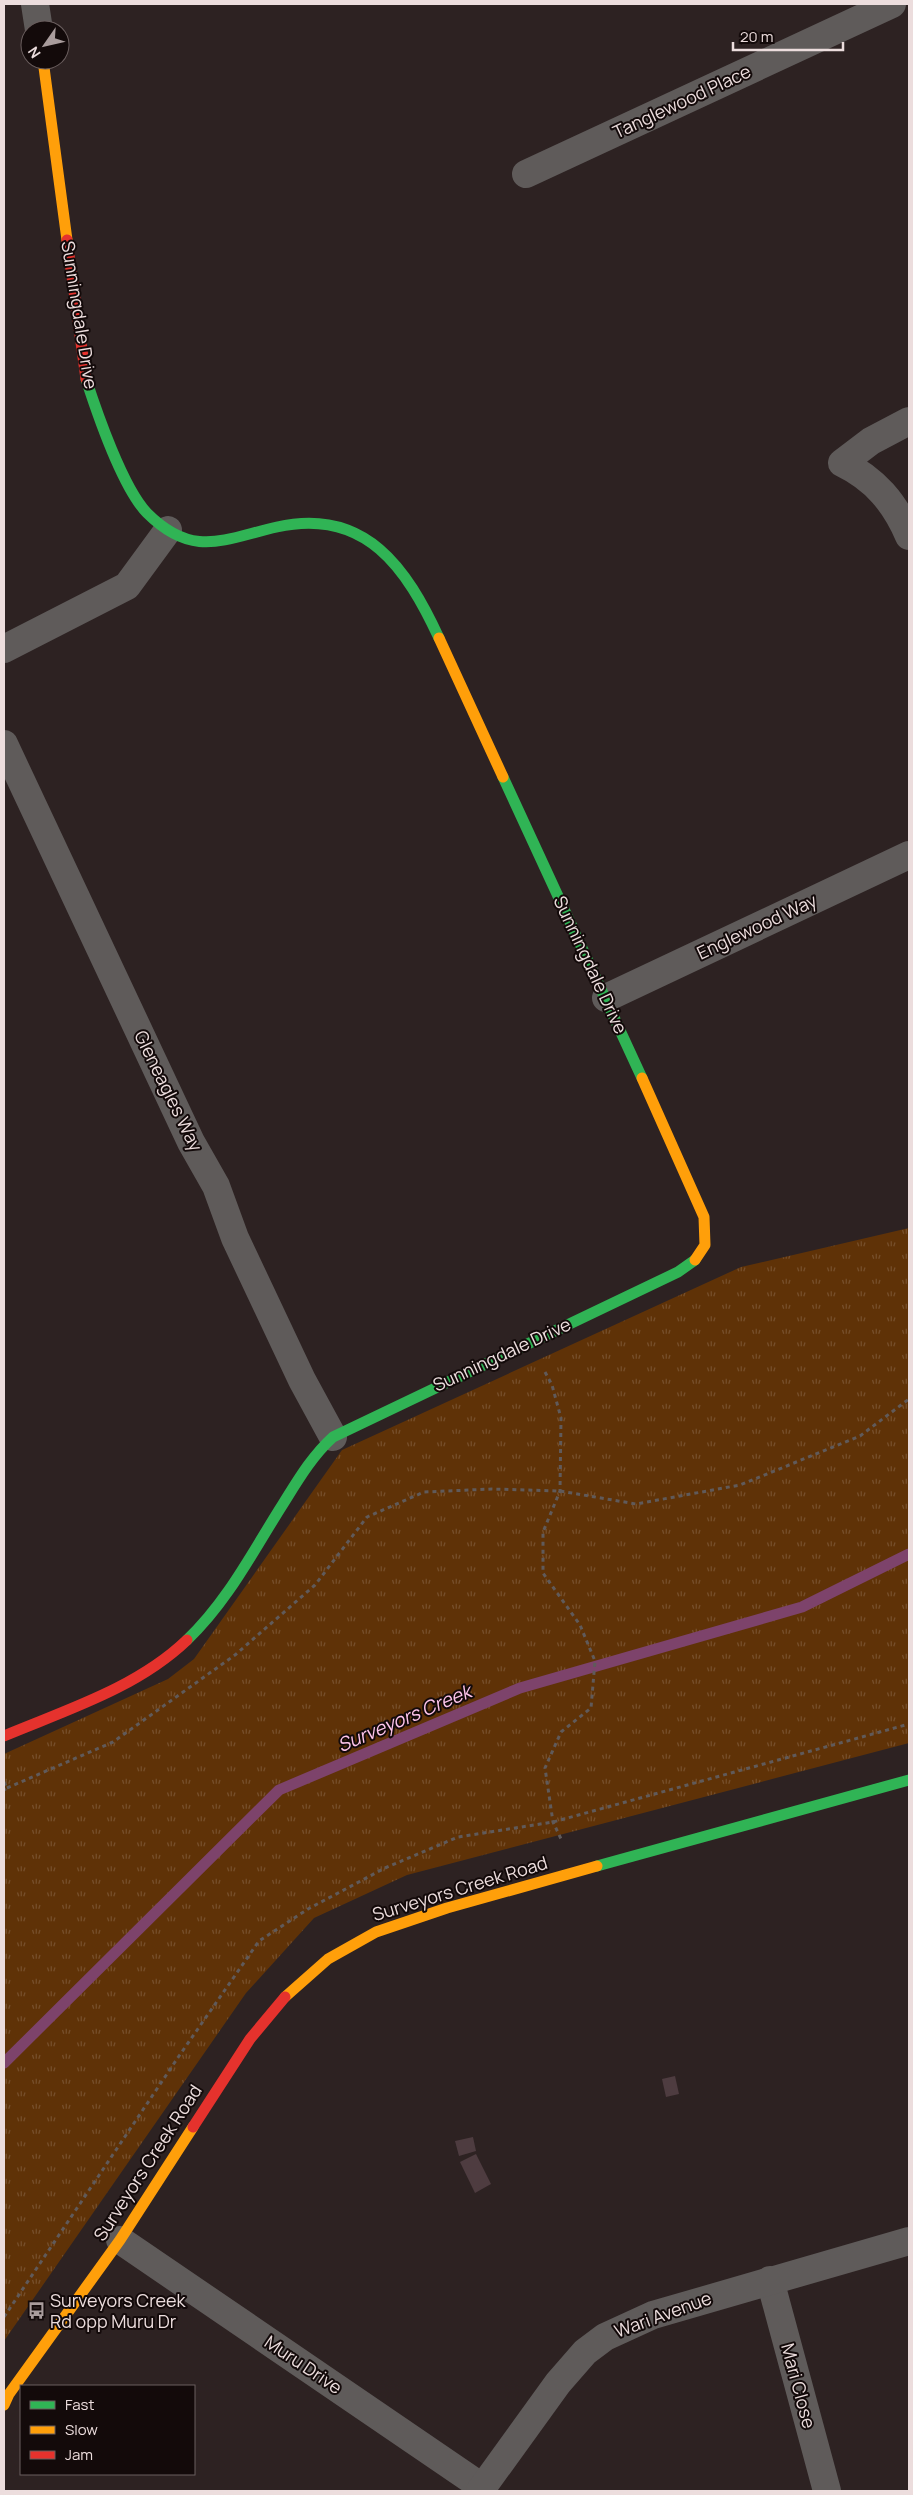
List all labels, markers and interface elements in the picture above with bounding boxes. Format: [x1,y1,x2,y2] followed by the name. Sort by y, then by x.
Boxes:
[20,20,70,70] north arrow
[733,20,843,52] scale bar
[740,26,773,47] text: 20 m
[23,43,44,62] text: N
[609,59,754,144] street label: Tanglewood Place
[56,239,104,391] street label: Sunningdale Drive
[693,888,821,964] street label: Englewood Way
[548,892,633,1038] street label: Sunningdale Drive
[129,1026,209,1155] street label: Gleneagles Way
[429,1312,575,1397] street label: Sunningdale Drive
[333,1677,477,1758] water label: Surveyors Creek
[369,1850,550,1926] street label: Surveyors Creek Road
[88,2080,207,2245] street label: Surveyors Creek Road
[611,2285,715,2343] street label: Wari Avenue
[50,2288,187,2333] place label: Surveyors Creek Rd opp Muru Dr
[26,2301,46,2321] bus stop icon: Surveyors Creek Rd opp Muru Dr
[260,2329,347,2399] street label: Muru Drive
[776,2341,822,2431] street label: Mari Close
[20,2385,195,2475] legend
[65,2394,94,2415] text: Fast
[65,2419,98,2440] text: Slow
[65,2444,93,2465] text: Jam

